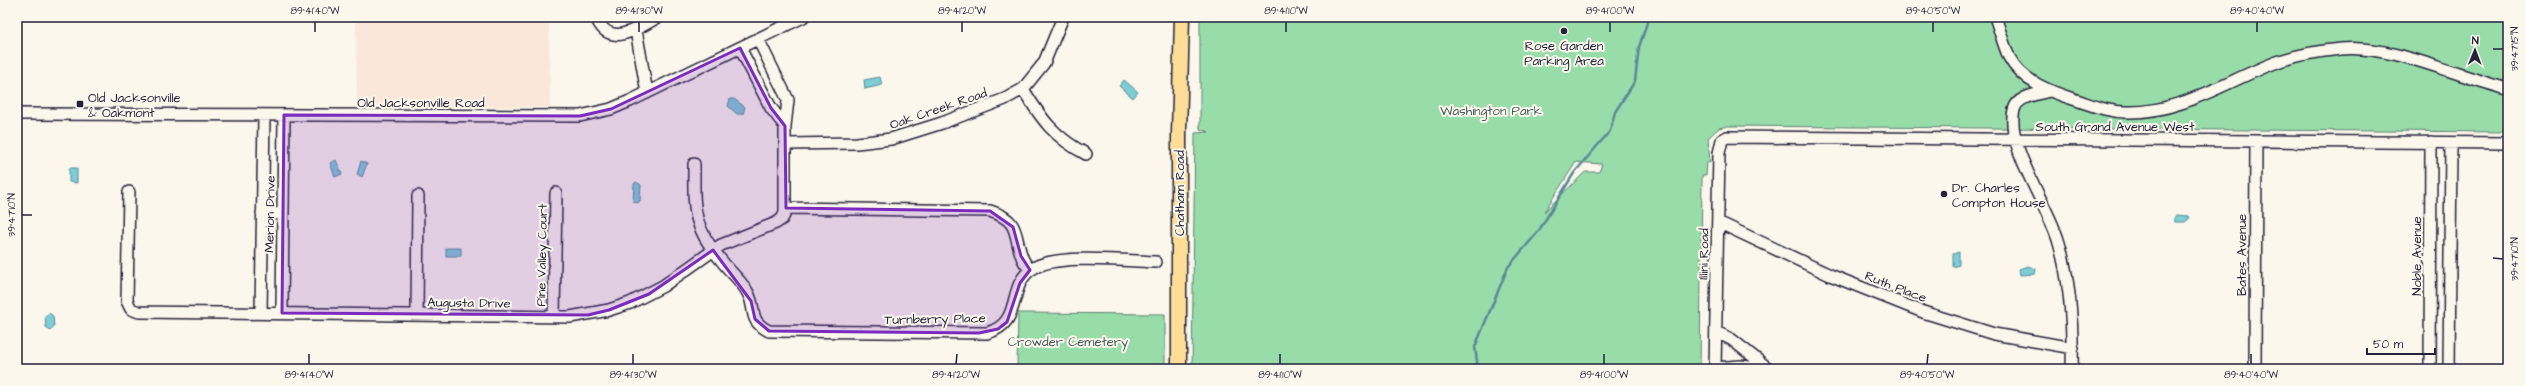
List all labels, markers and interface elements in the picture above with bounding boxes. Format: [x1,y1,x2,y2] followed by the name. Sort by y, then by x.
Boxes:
[291,4,340,18] text: 89°41'40"W
[615,4,663,18] text: 89°41'30"W
[938,4,987,18] text: 89°41'20"W
[1264,4,1308,18] text: 89°41'10"W
[1586,4,1635,18] text: 89°41'00"W
[1906,4,1961,18] text: 89°40'50"W
[2230,4,2285,18] text: 89°40'40"W
[1559,26,1569,36] marker: Rose Garden Parking Area
[2508,27,2522,71] text: 39°47'15"N
[2455,30,2495,70] north arrow
[2472,33,2479,48] text: N
[1524,37,1604,71] place label: Rose Garden Parking Area
[887,84,990,134] street label: Oak Creek Road
[88,89,181,122] place label: Old Jacksonville & Oakmont
[357,94,485,112] street label: Old Jacksonville Road
[75,99,85,109] marker: Old Jacksonville & Oakmont
[1440,102,1542,121] park label: Washington Park
[2036,118,2195,136] street label: South Grand Avenue West
[1171,150,1189,236] street label: Chatham Road
[260,175,280,253] street label: Merion Drive
[1952,179,2046,212] place label: Dr. Charles Compton House
[1939,189,1949,199] marker: Dr. Charles Compton House
[5,193,19,237] text: 39°47'10"N
[532,203,553,307] street label: Pine Valley Court
[2233,214,2251,296] street label: Bates Avenue
[2408,216,2426,296] street label: Noble Avenue
[1695,228,1713,280] street label: Illini Road
[2508,237,2522,281] text: 39°47'10"N
[1862,267,1929,307] street label: Ruth Place
[427,293,511,314] street label: Augusta Drive
[884,309,986,330] street label: Turnberry Place
[2367,330,2435,356] scale bar
[1008,333,1128,352] park label: Crowder Cemetery
[2373,336,2404,353] text: 50 m
[285,368,334,382] text: 89°41'40"W
[609,368,657,382] text: 89°41'30"W
[932,368,981,382] text: 89°41'20"W
[1258,368,1302,382] text: 89°41'10"W
[1580,368,1629,382] text: 89°41'00"W
[1900,368,1955,382] text: 89°40'50"W
[2224,368,2279,382] text: 89°40'40"W

